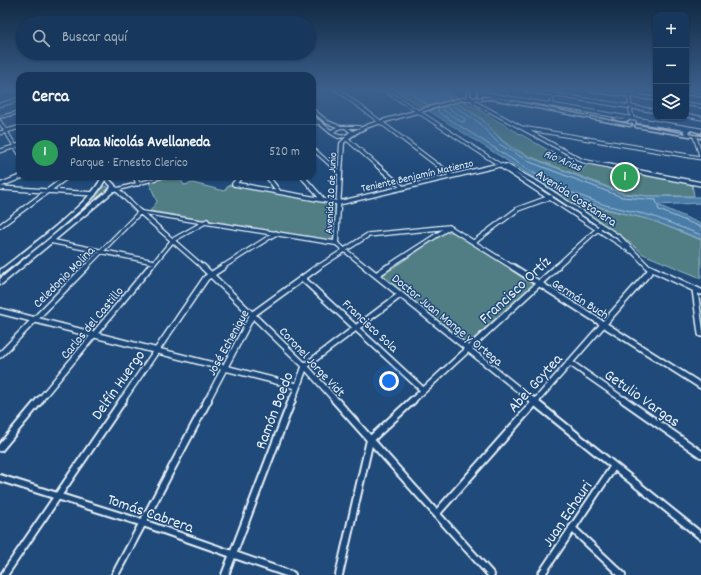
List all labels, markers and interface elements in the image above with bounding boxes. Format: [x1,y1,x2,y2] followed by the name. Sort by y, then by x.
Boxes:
[653,12,689,120] map controls
[653,12,689,48] button: +
[16,16,316,60] search box
[30,27,52,49] icon: search
[62,27,127,49] text: Buscar aquí
[653,48,689,84] button: −
[653,84,689,120] button: layers
[32,86,69,110] text: Cerca
[70,132,210,154] text: Plaza Nicolás Avellaneda
[44,143,46,162] text: 1
[269,143,300,162] text: 520 m
[541,146,585,177] water label: Río Arias
[322,152,342,234] street label: Avenida 20 de Junio
[70,154,188,173] text: Parque · Ernesto Clerico
[360,156,475,198] street label: Teniente Benjamín Matienzo
[612,162,638,192] pin: 1
[531,166,621,233] street label: Avenida Costanera
[29,242,101,313] street label: Celedonio Molina
[474,251,557,330] street label: Francisco Ortíz
[387,270,507,372] street label: Doctor Juan Monge y Ortega
[547,275,612,325] street label: Germán Buch
[57,283,129,364] street label: Carlos del Castillo
[337,296,402,358] street label: Francisco Sola
[203,307,255,380] street label: José Echenique
[274,323,349,402] street label: Coronel Jorge Vidt
[86,346,152,425] street label: Delfín Huergo
[503,349,569,418] street label: Abel Goytea
[599,364,684,434] street label: Getulio Vargas
[250,369,301,453] street label: Ramón Boedo
[379,371,399,391] your location
[537,477,599,552] street label: Juan Echauri
[104,489,197,540] street label: Tomás Cabrera

